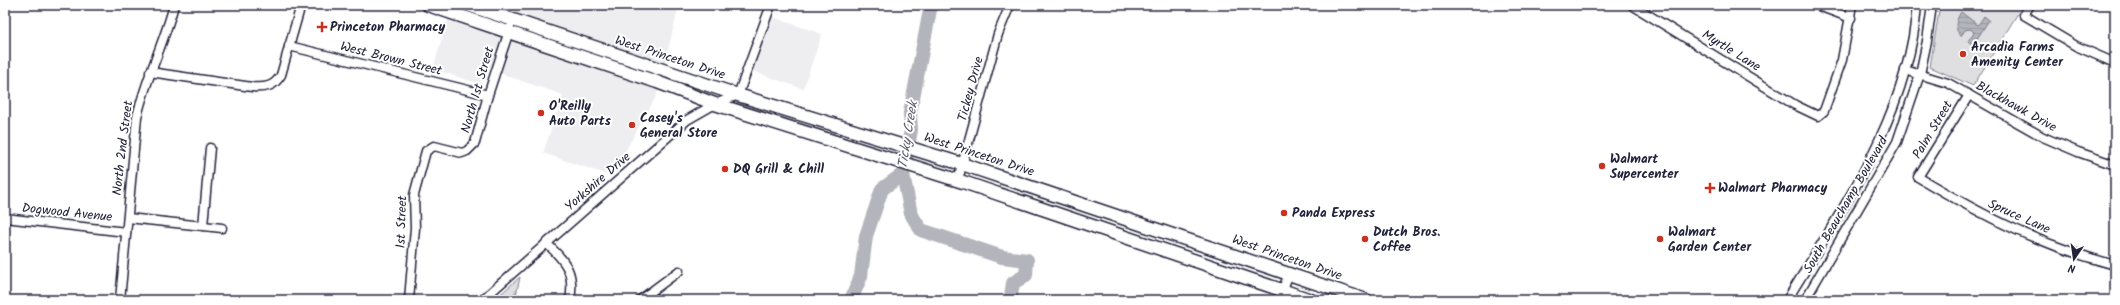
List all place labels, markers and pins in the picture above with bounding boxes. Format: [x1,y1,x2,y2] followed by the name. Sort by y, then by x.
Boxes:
[330,17,446,38] place label: Princeton Pharmacy
[317,22,327,32] marker: Princeton Pharmacy
[1971,37,2064,73] place label: Arcadia Farms Amenity Center
[1958,49,1968,59] marker: Arcadia Farms Amenity Center
[549,96,611,132] place label: O'Reilly Auto Parts
[536,108,546,118] marker: O'Reilly Auto Parts
[640,108,718,144] place label: Casey's General Store
[627,120,637,130] marker: Casey's General Store
[1610,149,1680,185] place label: Walmart Supercenter
[733,159,824,180] place label: DQ Grill & Chill
[1597,161,1607,171] marker: Walmart Supercenter
[720,164,730,174] marker: DQ Grill & Chill
[1718,178,1828,199] place label: Walmart Pharmacy
[1705,183,1715,193] marker: Walmart Pharmacy
[1292,203,1375,224] place label: Panda Express
[1279,208,1289,218] marker: Panda Express
[1373,222,1440,258] place label: Dutch Bros. Coffee
[1668,222,1752,258] place label: Walmart Garden Center
[1360,234,1370,244] marker: Dutch Bros. Coffee
[1655,234,1665,244] marker: Walmart Garden Center

